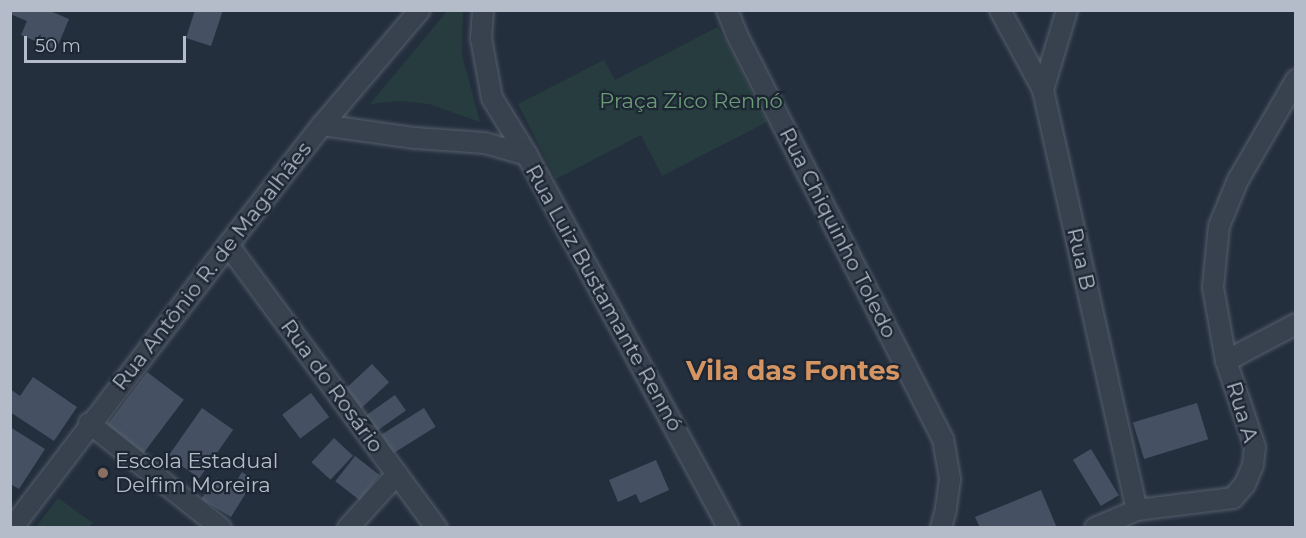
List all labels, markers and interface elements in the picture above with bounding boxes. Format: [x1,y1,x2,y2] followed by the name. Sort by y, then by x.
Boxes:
[27,24,189,62] scale bar
[35,35,81,57] text: 50 m
[599,88,783,114] park label: Praça Zico Rennó
[774,124,902,342] street label: Rua Chiquinho Toledo
[107,137,317,395] street label: Rua Antônio R. de Magalhães
[520,160,688,436] street label: Rua Luiz Bustamante Rennó
[1062,225,1100,293] street label: Rua B
[275,315,389,457] street label: Rua do Rosário
[686,355,900,387] district label: Vila das Fontes
[1221,379,1263,445] street label: Rua A
[115,448,278,498] place label: Escola Estadual Delfim Moreira
[96,466,110,480] marker: Escola Estadual Delfim Moreira

